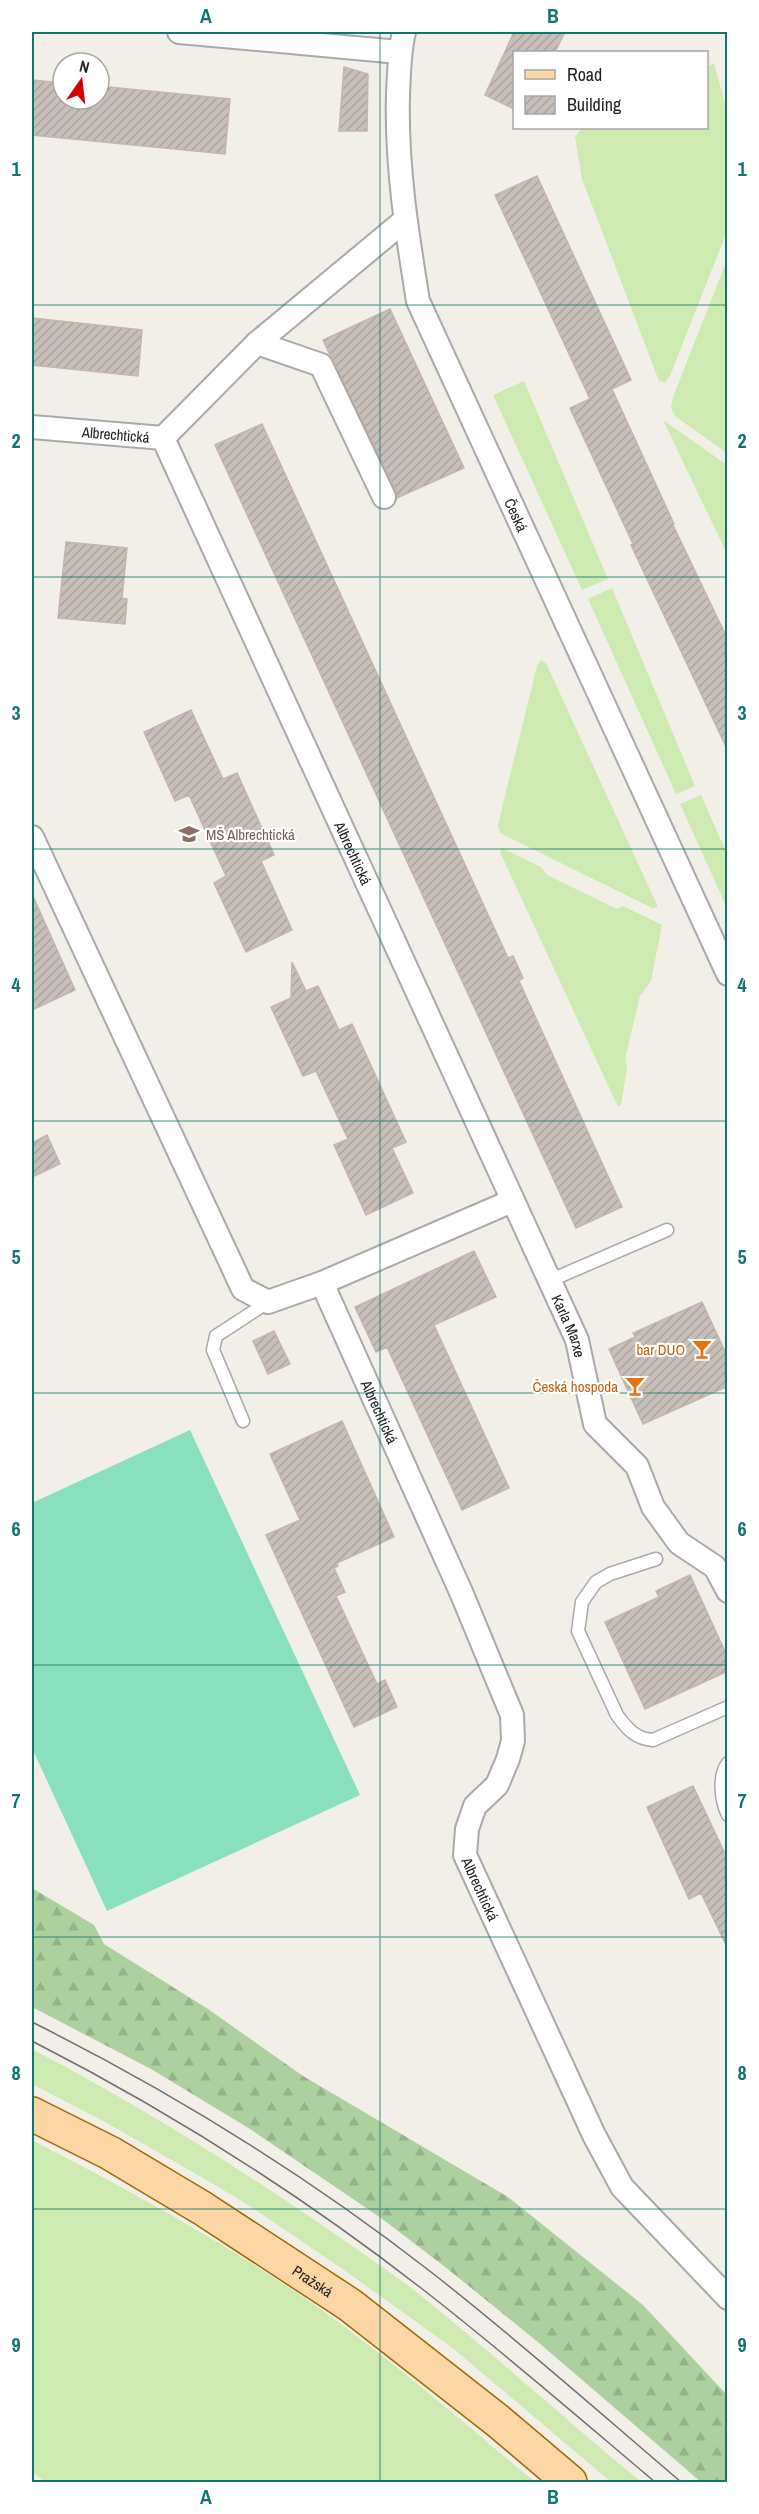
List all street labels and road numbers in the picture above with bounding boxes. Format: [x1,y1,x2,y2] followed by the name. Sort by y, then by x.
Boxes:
[80,421,150,447] street label: Albrechtická
[500,494,533,535] street label: Česká
[329,817,377,888] street label: Albrechtická
[547,1291,591,1359] street label: Karla Marxe
[356,1375,403,1447] street label: Albrechtická
[456,1853,504,1924] street label: Albrechtická
[289,2260,337,2302] street label: Pražská

